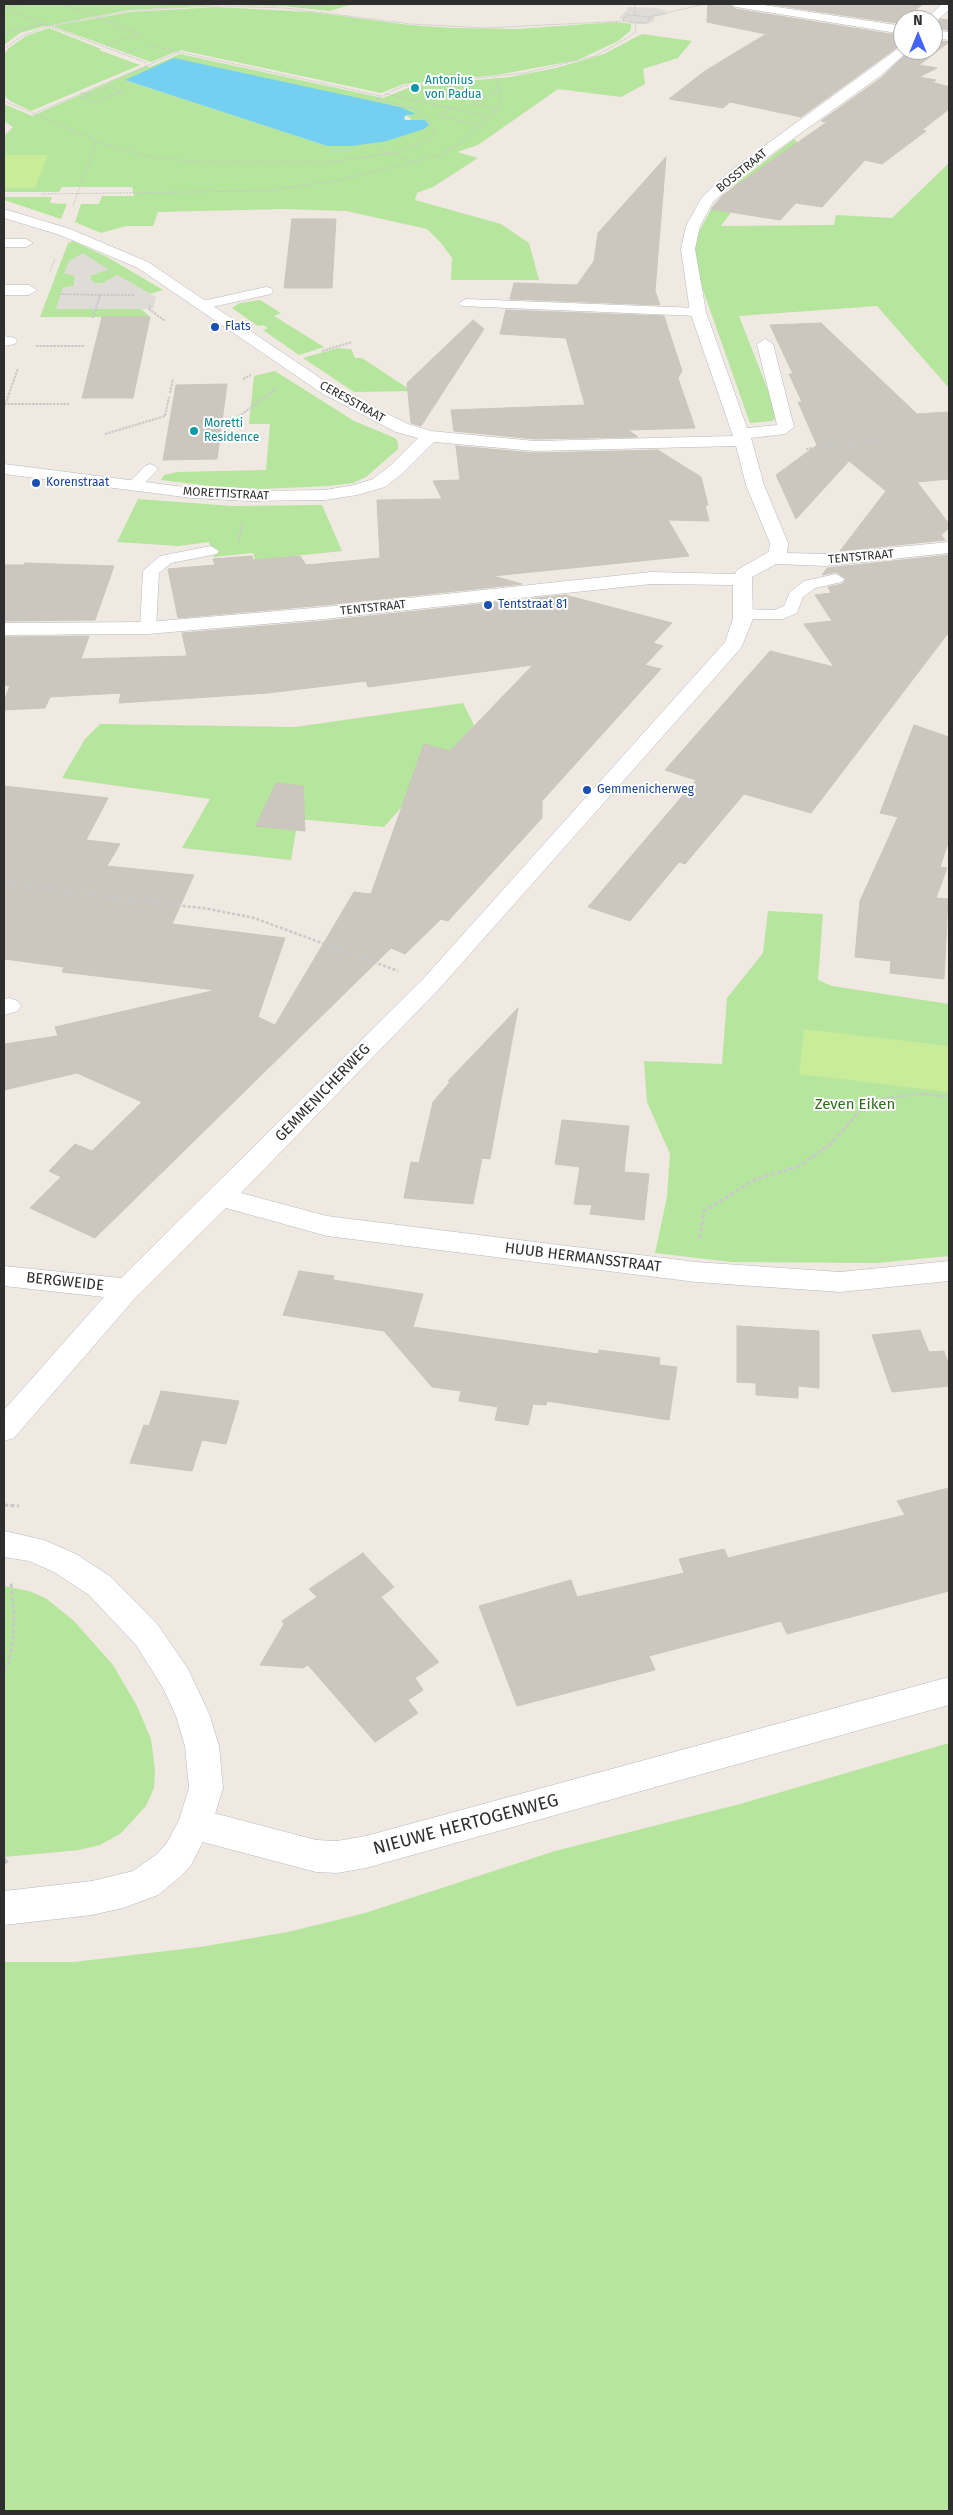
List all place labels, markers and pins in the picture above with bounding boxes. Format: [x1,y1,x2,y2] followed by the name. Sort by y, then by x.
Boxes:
[425,74,482,102] place label: Antonius von Padua
[409,82,421,94] marker: Antonius von Padua
[225,320,251,334] place label: Flats
[209,321,221,333] marker: Flats
[204,417,259,445] place label: Moretti Residence
[188,425,200,437] marker: Moretti Residence
[46,476,109,490] place label: Korenstraat
[30,477,42,489] marker: Korenstraat
[498,598,568,612] place label: Tentstraat 81
[482,599,494,611] marker: Tentstraat 81
[597,783,694,797] place label: Gemmenicherweg
[581,784,593,796] marker: Gemmenicherweg

